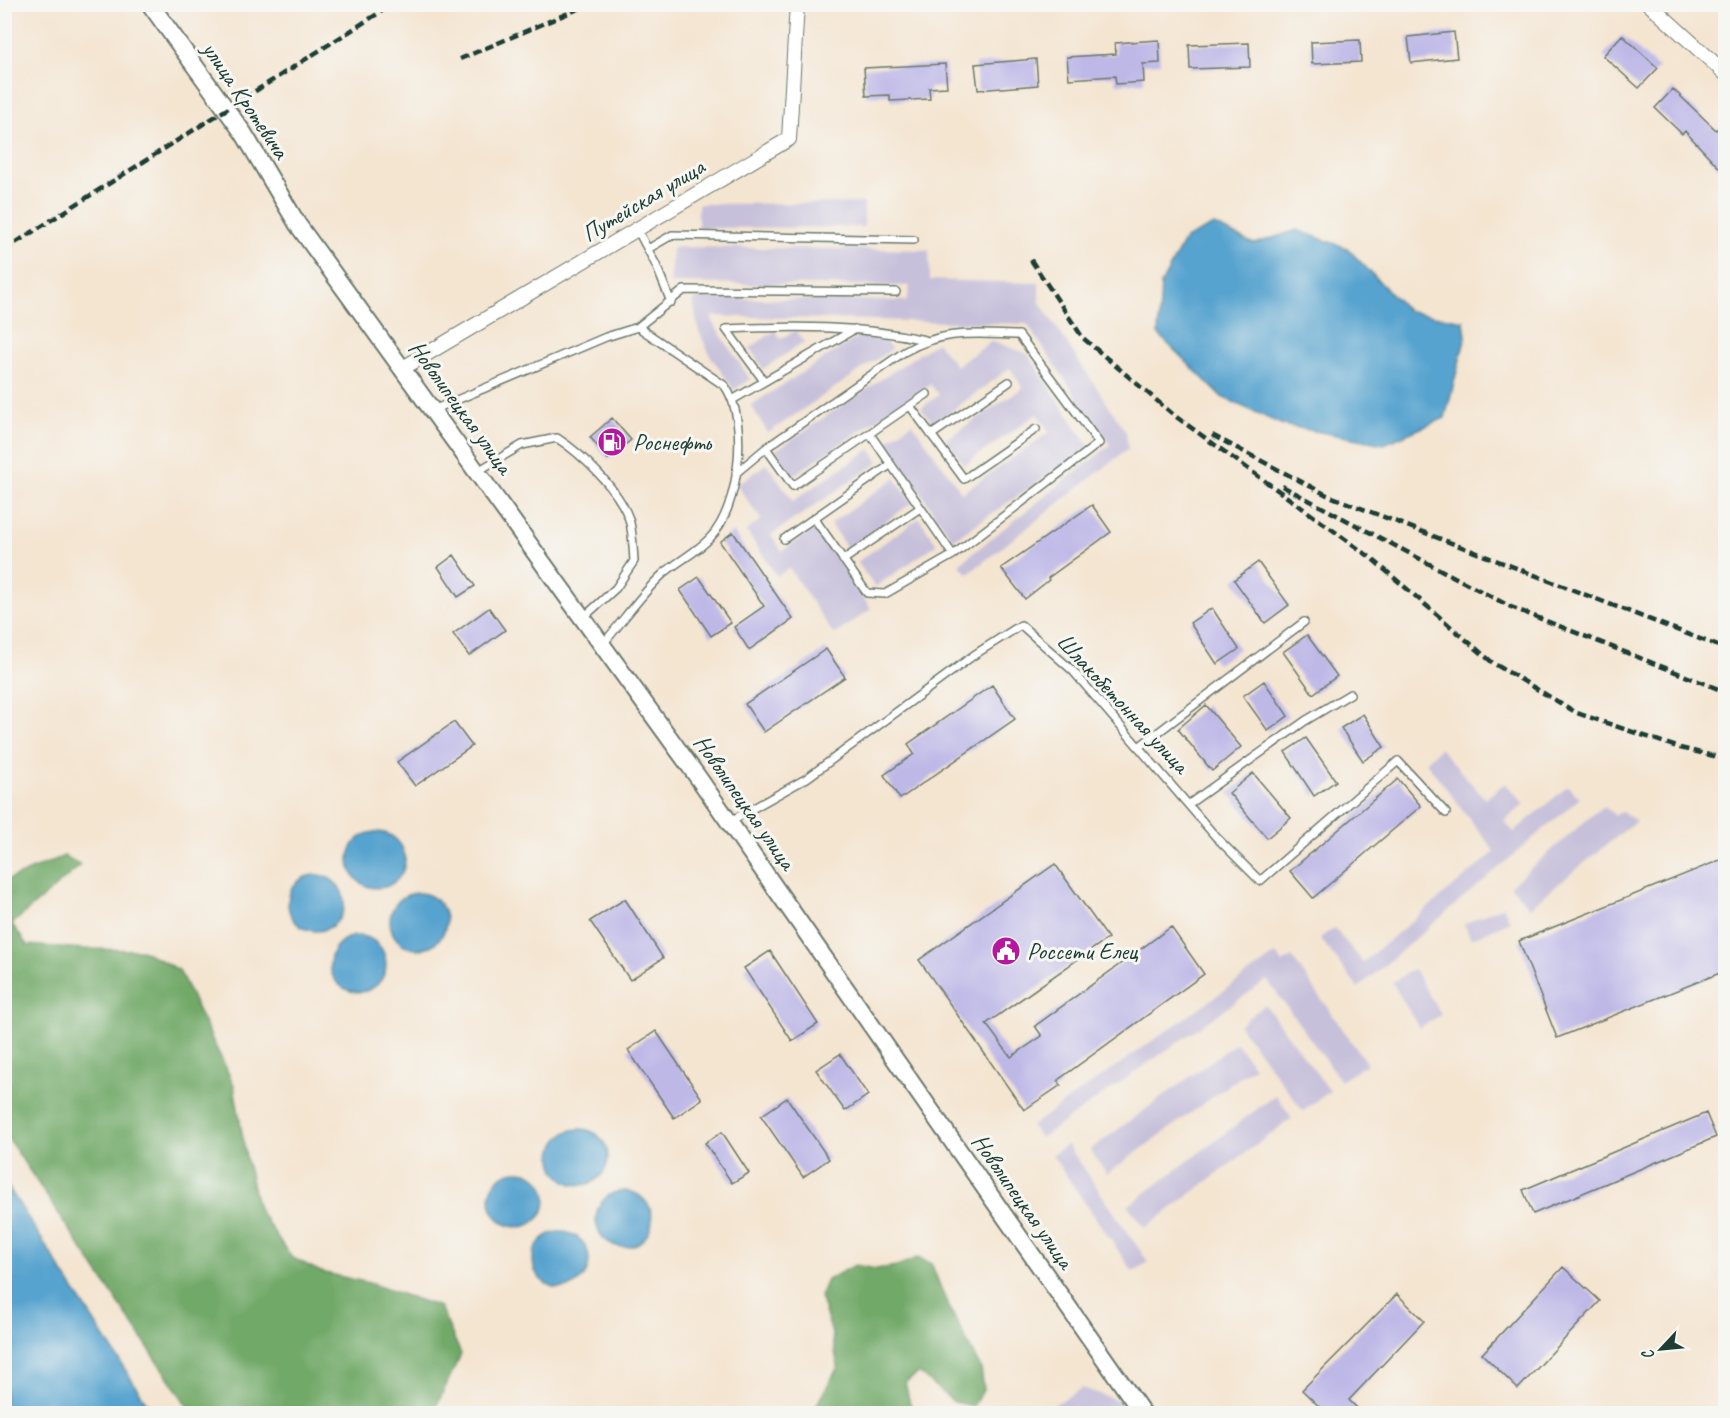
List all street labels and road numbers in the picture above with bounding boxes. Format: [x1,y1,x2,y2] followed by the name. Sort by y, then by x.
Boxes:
[195,34,297,166] street label: улица Кротевича
[576,151,711,248] street label: Путейская улица
[402,334,521,482] street label: Новолипецкая улица
[1050,627,1197,781] street label: Шлакобетонная улица
[687,729,804,877] street label: Новолипецкая улица
[965,1128,1082,1276] street label: Новолипецкая улица

